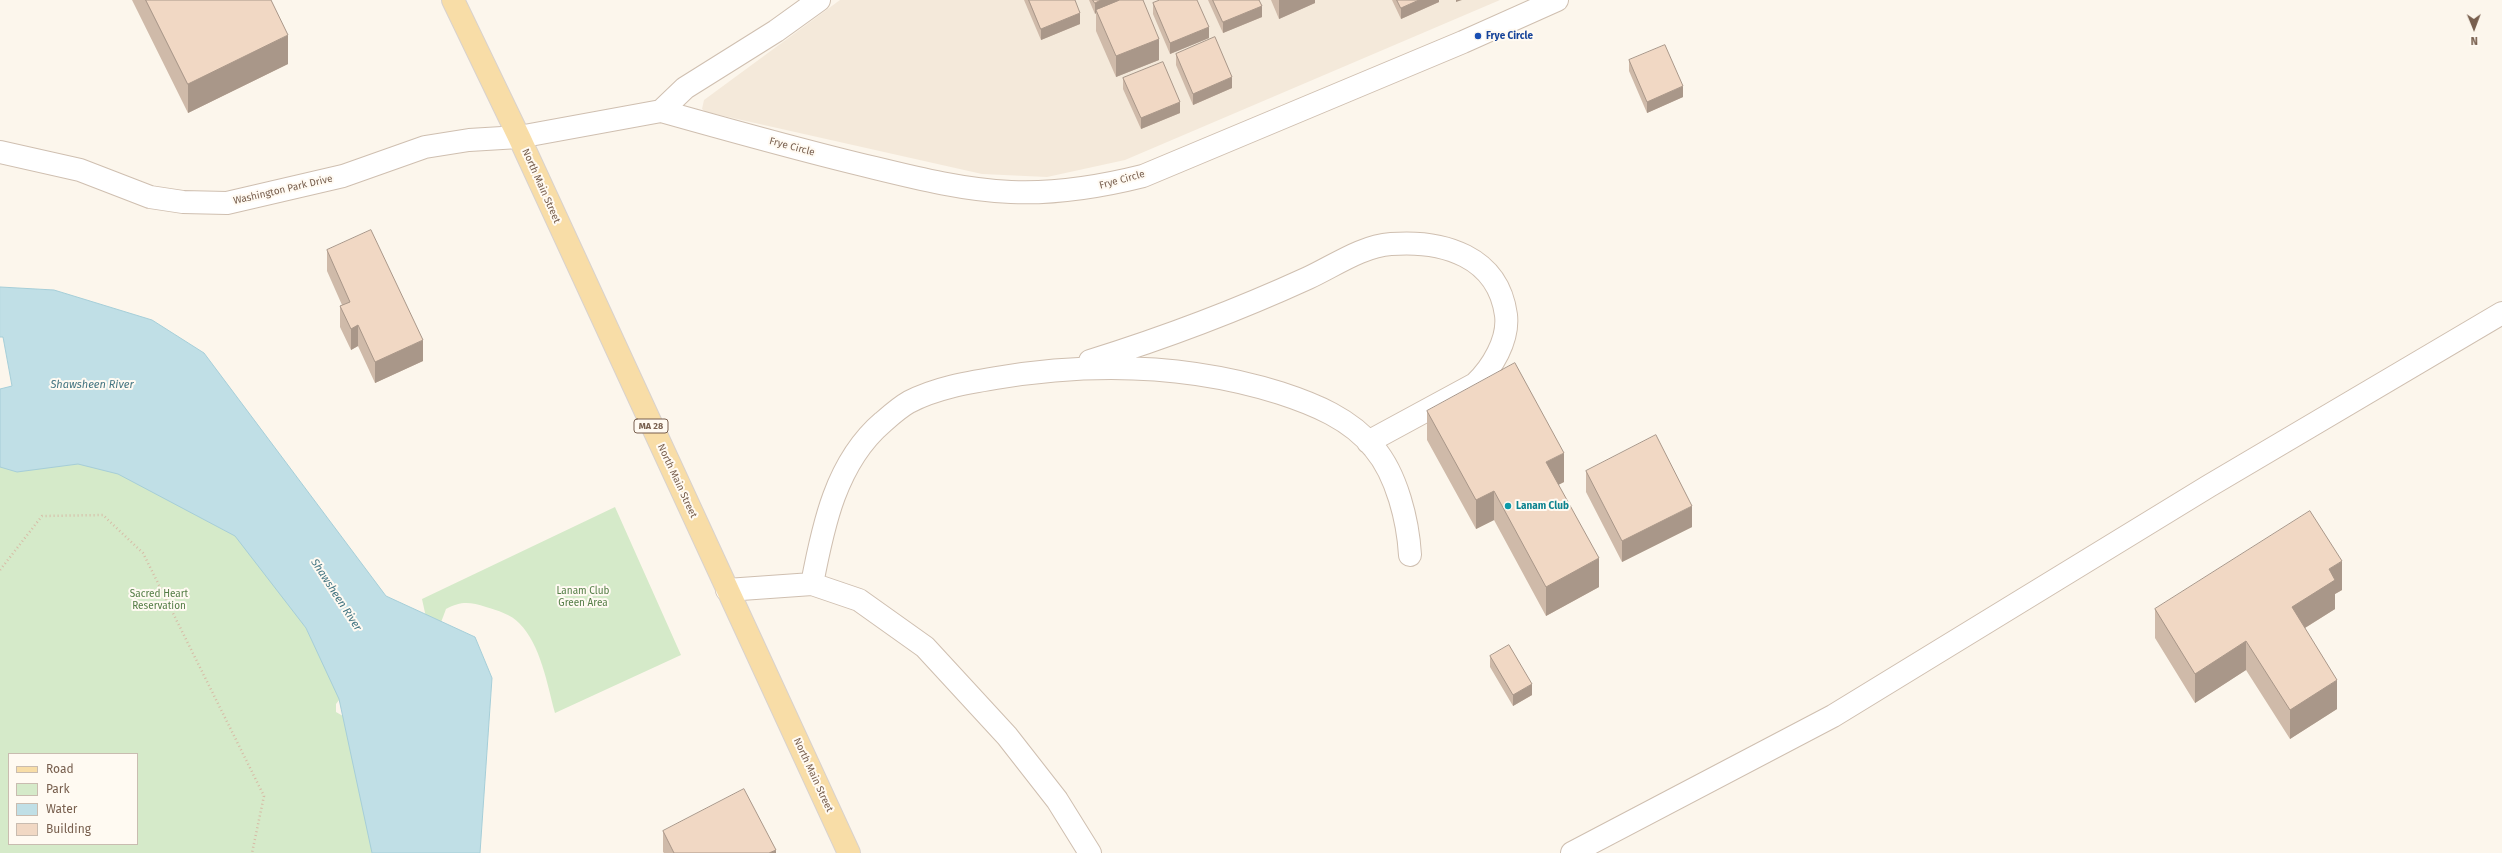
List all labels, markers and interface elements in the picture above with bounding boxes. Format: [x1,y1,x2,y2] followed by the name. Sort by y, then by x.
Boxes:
[2454,8,2494,48] north arrow
[1486,30,1533,42] place label: Frye Circle
[1473,31,1483,41] marker: Frye Circle
[2470,34,2478,47] text: N
[768,135,816,159] street label: Frye Circle
[519,147,563,225] street label: North Main Street
[1098,168,1146,192] street label: Frye Circle
[232,173,334,207] street label: Washington Park Drive
[50,378,134,392] water label: Shawsheen River
[634,419,668,433] road number: MA 28
[655,442,699,520] street label: North Main Street
[1516,500,1569,512] place label: Lanam Club
[1503,501,1513,511] marker: Lanam Club
[308,556,364,634] water label: Shawsheen River
[556,585,610,608] park label: Lanam Club Green Area
[130,588,188,612] park label: Sacred Heart Reservation
[791,736,835,814] street label: North Main Street
[8,753,138,845] legend
[46,762,74,776] text: Road
[46,782,70,796] text: Park
[46,802,77,816] text: Water
[46,822,91,836] text: Building

